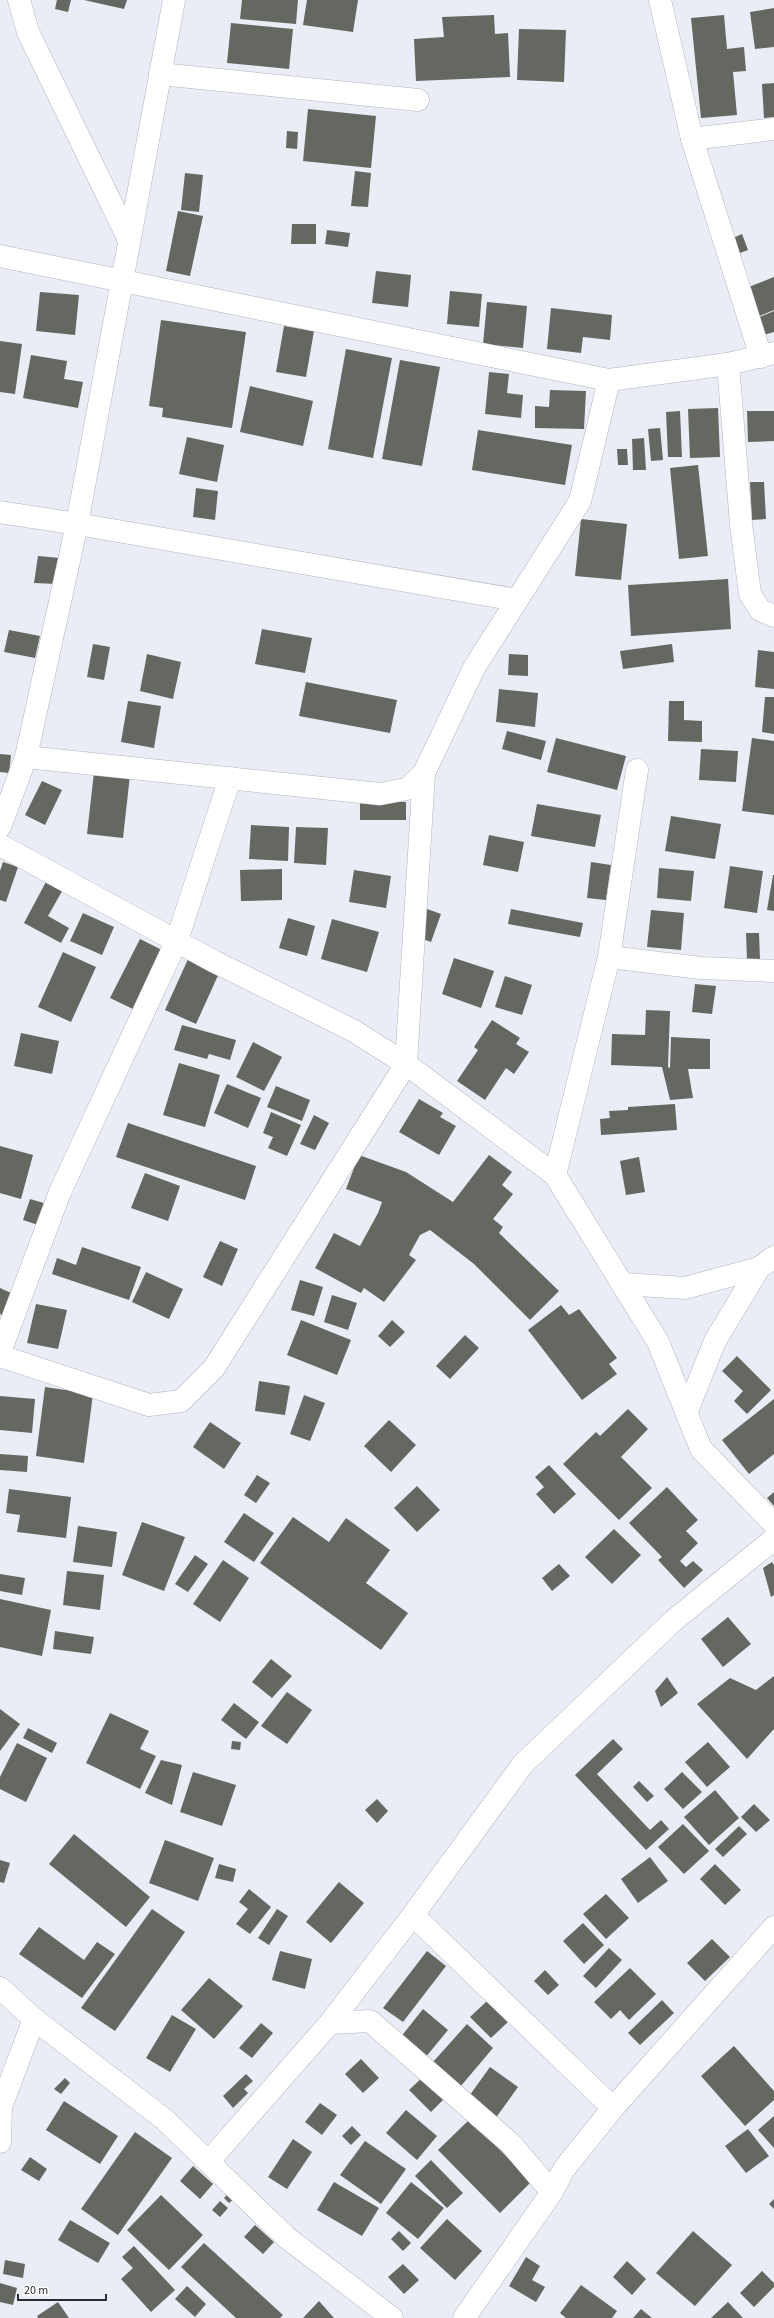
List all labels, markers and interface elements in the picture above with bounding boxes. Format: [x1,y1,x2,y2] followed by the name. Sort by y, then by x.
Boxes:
[18,2276,106,2302] scale bar
[24,2282,48,2299] text: 20 m

